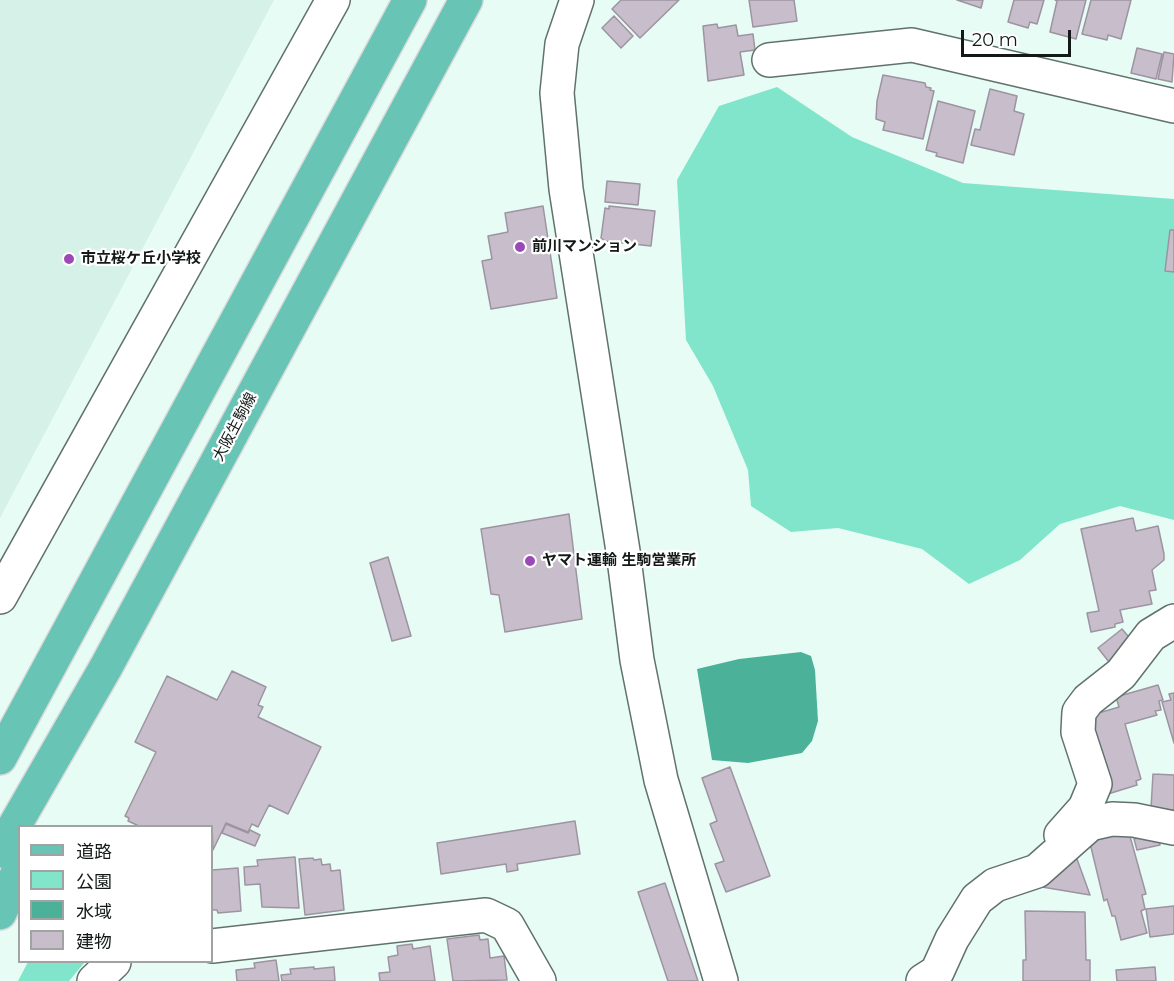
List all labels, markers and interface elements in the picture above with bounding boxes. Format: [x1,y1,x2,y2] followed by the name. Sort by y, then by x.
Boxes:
[964,18,1074,56] scale bar
[972,29,1018,51] text: 20 m
[532,238,637,256] place label: 前川マンション
[513,240,527,254] marker: 前川マンション
[81,250,201,268] place label: 市立桜ケ丘小学校
[62,252,76,266] marker: 市立桜ケ丘小学校
[209,390,261,464] street label: 大阪生駒線
[542,552,696,570] place label: ヤマト運輸 生駒営業所
[523,554,537,568] marker: ヤマト運輸 生駒営業所
[18,825,213,963] legend
[76,841,112,863] text: 道路
[76,871,112,893] text: 公園
[76,901,112,923] text: 水域
[76,931,112,953] text: 建物

